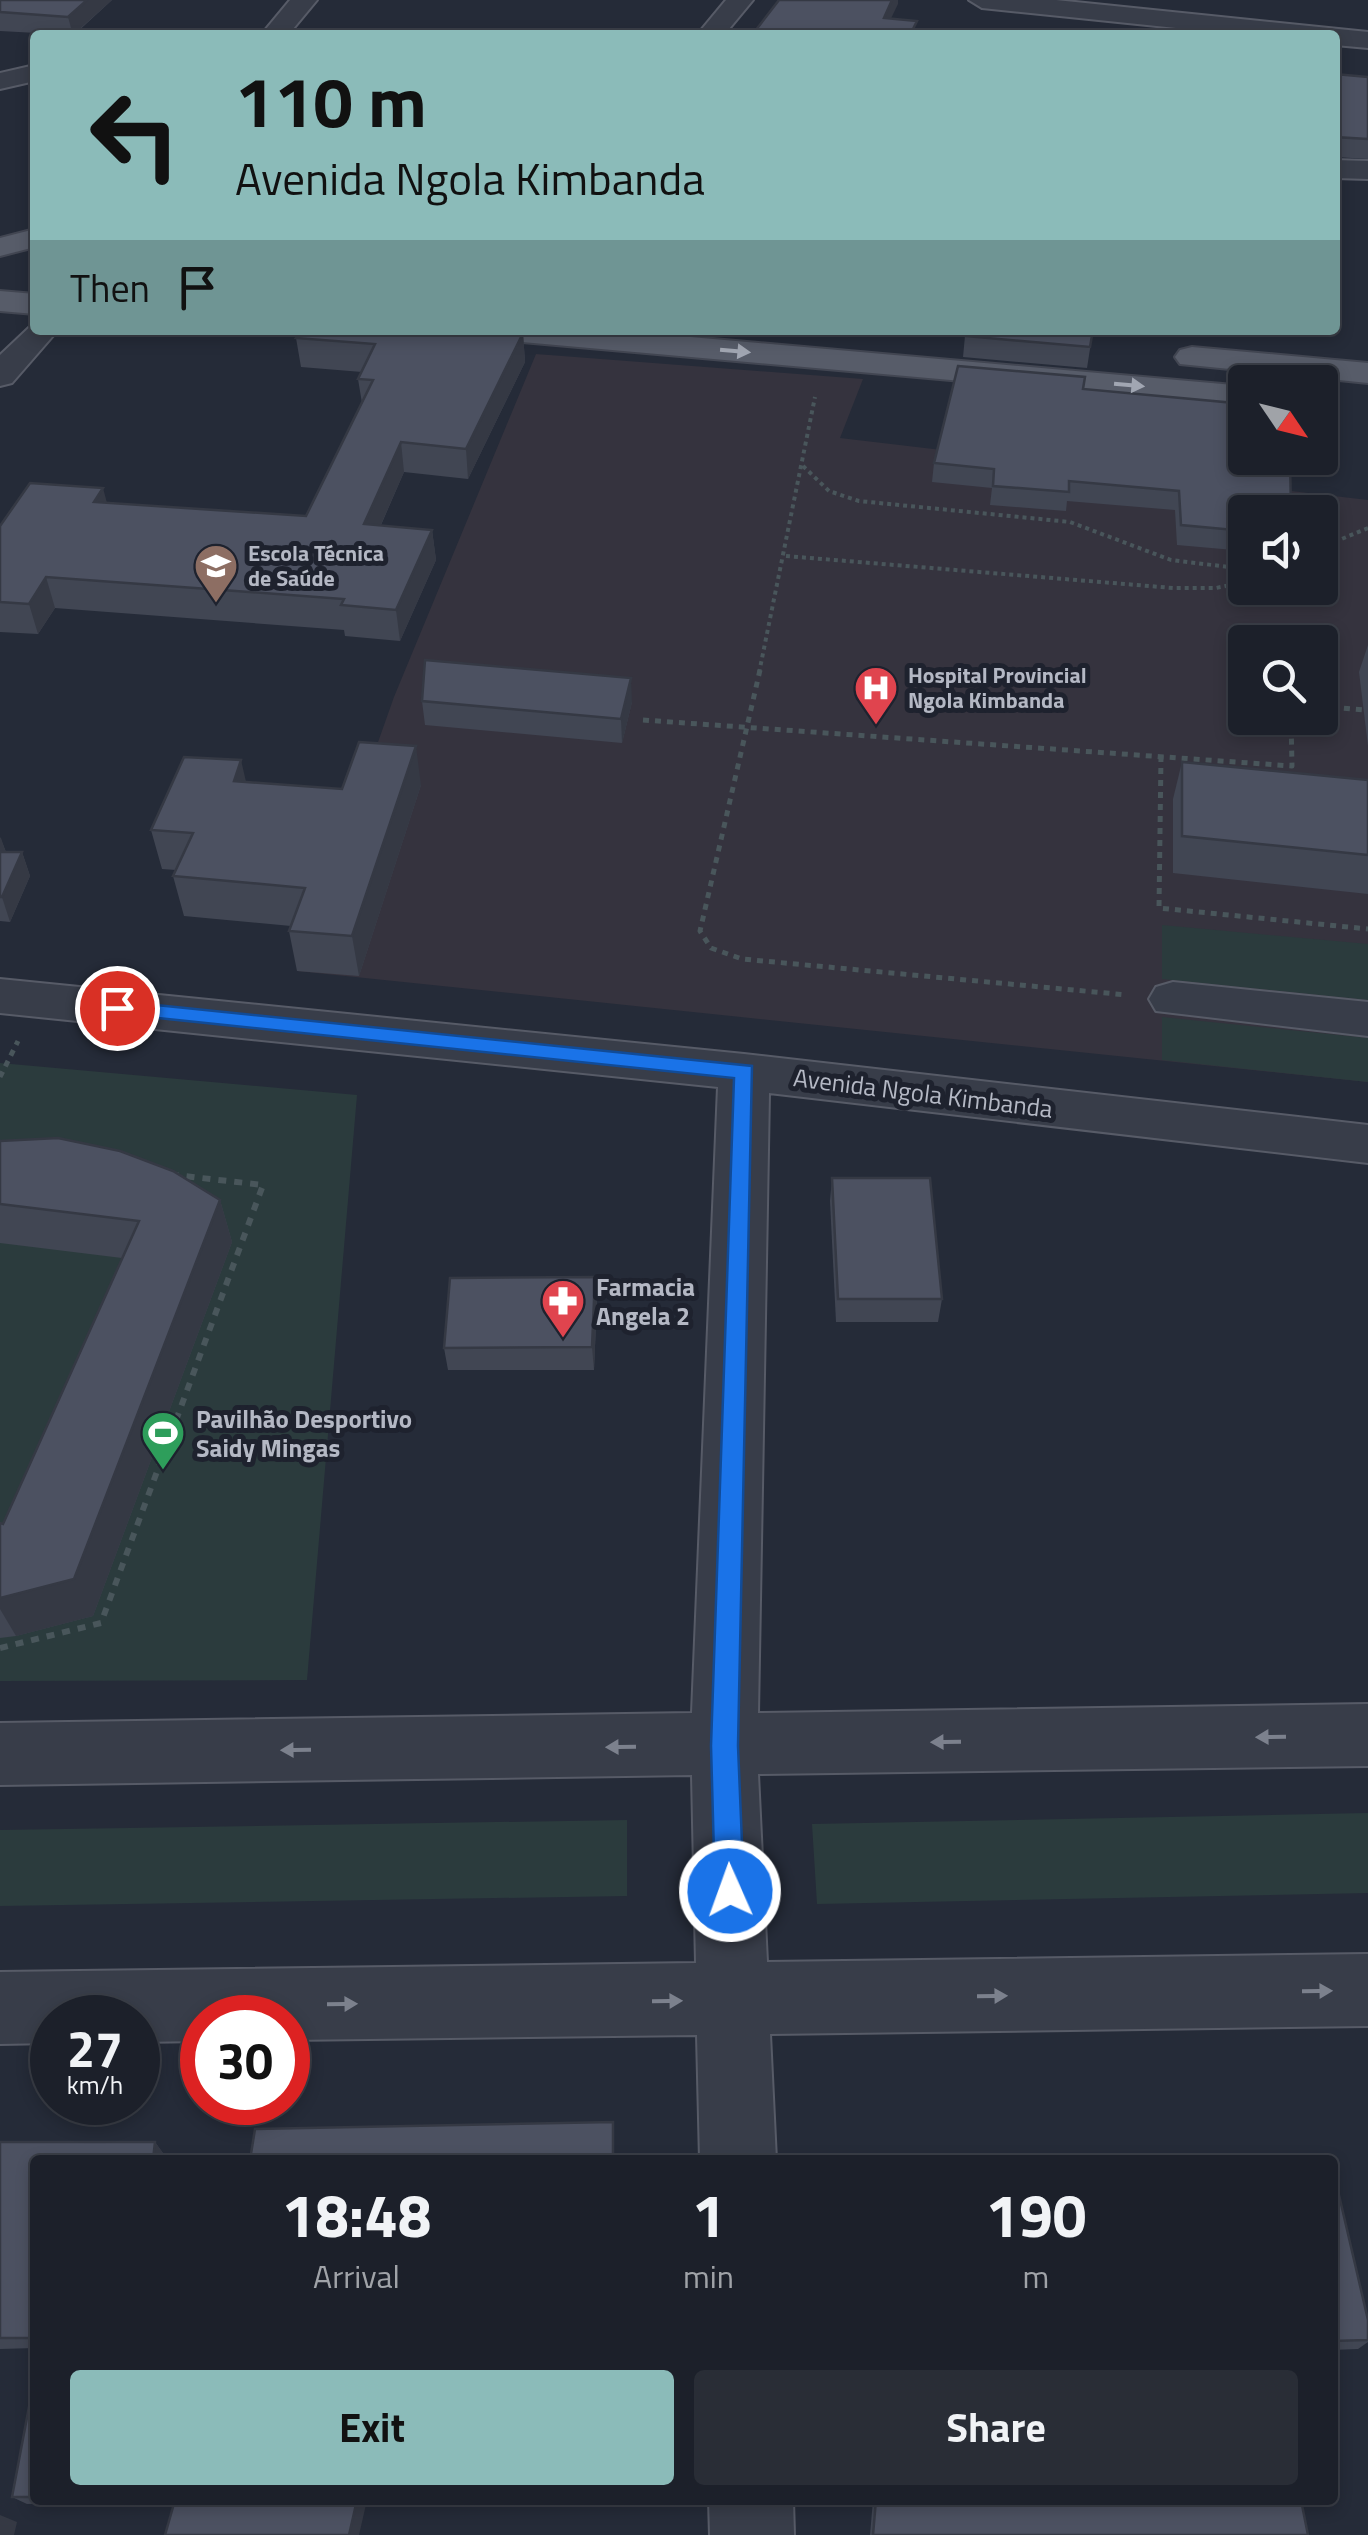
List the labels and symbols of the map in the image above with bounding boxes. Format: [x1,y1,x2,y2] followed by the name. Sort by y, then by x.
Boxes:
[720,343,752,359] one-way arrow
[1228,365,1338,475] north arrow
[1113,378,1145,394] one-way arrow
[248,536,384,595] place label: Escola Técnica de Saúde
[193,543,239,604] school or university icon: Escola Técnica de Saúde
[908,658,1087,717] place label: Hospital Provincial Ngola Kimbanda
[853,665,899,726] hospital icon: Hospital Provincial Ngola Kimbanda
[75,966,160,1051] pin
[791,1058,1055,1128] street label: Avenida Ngola Kimbanda
[596,1268,695,1335] place label: Farmacia Angela 2
[540,1278,586,1339] pharmacy icon: Farmacia Angela 2
[196,1400,412,1467] place label: Pavilhão Desportivo Saidy Mingas
[140,1410,186,1471] sports icon: Pavilhão Desportivo Saidy Mingas
[1254,1729,1286,1745] one-way arrow
[929,1734,961,1750] one-way arrow
[604,1739,636,1755] one-way arrow
[279,1743,311,1759] one-way arrow
[678,1839,782,1943] position arrow
[1302,1983,1334,1999] one-way arrow
[977,1988,1009,2004] one-way arrow
[652,1993,684,2009] one-way arrow
[180,1995,310,2125] speed limit sign: 30
[327,1996,359,2012] one-way arrow

